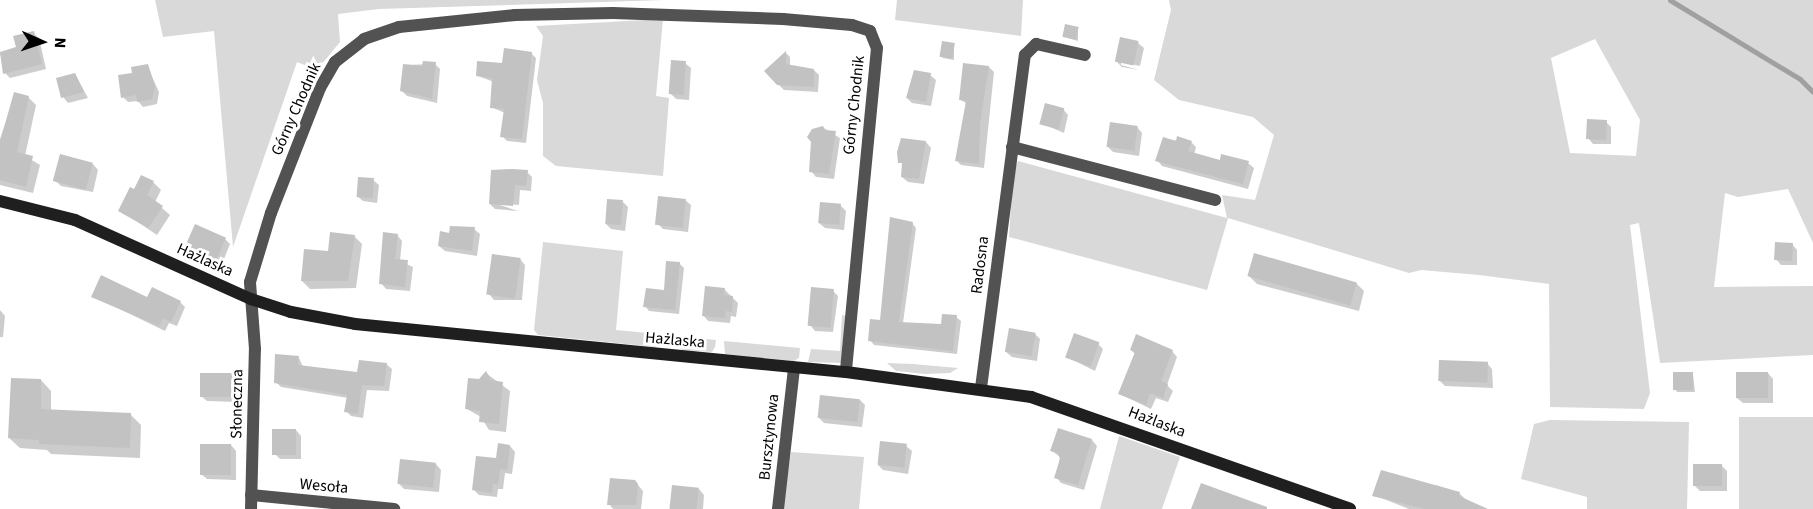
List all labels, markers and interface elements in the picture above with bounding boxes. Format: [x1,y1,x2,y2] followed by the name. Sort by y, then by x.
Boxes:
[12,12,72,72] north arrow
[49,37,71,49] text: N
[839,55,869,155] street label: Górny Chodnik
[267,60,325,158] street label: Górny Chodnik
[967,235,993,295] street label: Radosna
[174,239,236,281] street label: Hażlaska
[644,328,706,352] street label: Hażlaska
[227,369,247,439] street label: Słoneczna
[755,393,783,481] street label: Bursztynowa
[1126,402,1188,442] street label: Hażlaska
[299,474,349,498] street label: Wesoła

